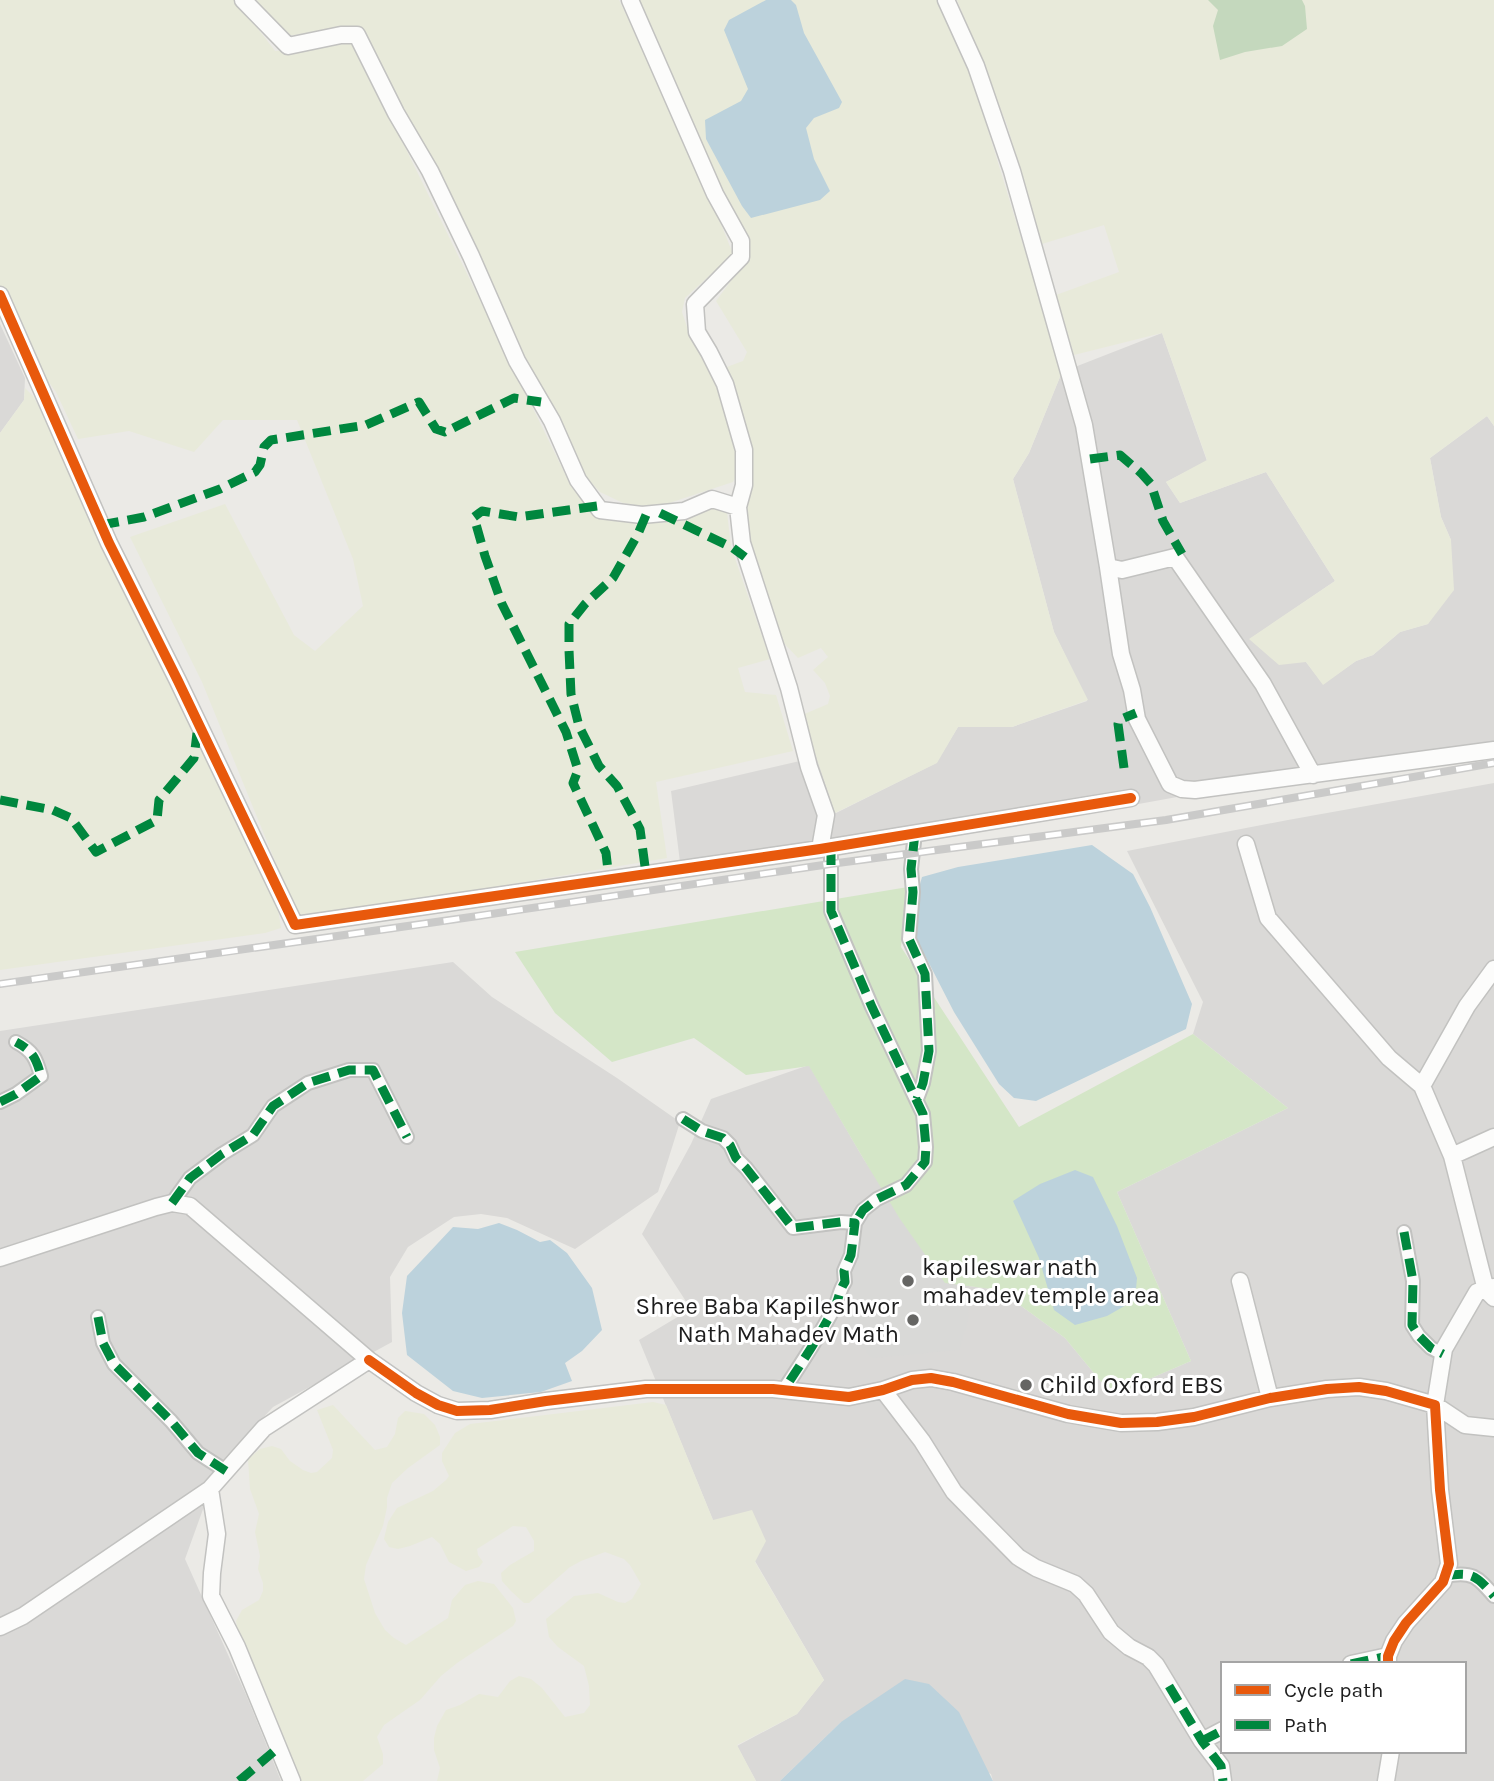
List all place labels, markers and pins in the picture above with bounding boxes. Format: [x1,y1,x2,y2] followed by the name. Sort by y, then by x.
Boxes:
[922,1253,1160,1309] place label: kapileswar nath mahadev temple area
[900,1273,916,1289] marker: kapileswar nath mahadev temple area
[635,1292,899,1348] place label: Shree Baba Kapileshwor Nath Mahadev Math
[905,1312,921,1328] marker: Shree Baba Kapileshwor Nath Mahadev Math
[1040,1371,1224,1399] place label: Child Oxford EBS
[1018,1377,1034,1393] marker: Child Oxford EBS

